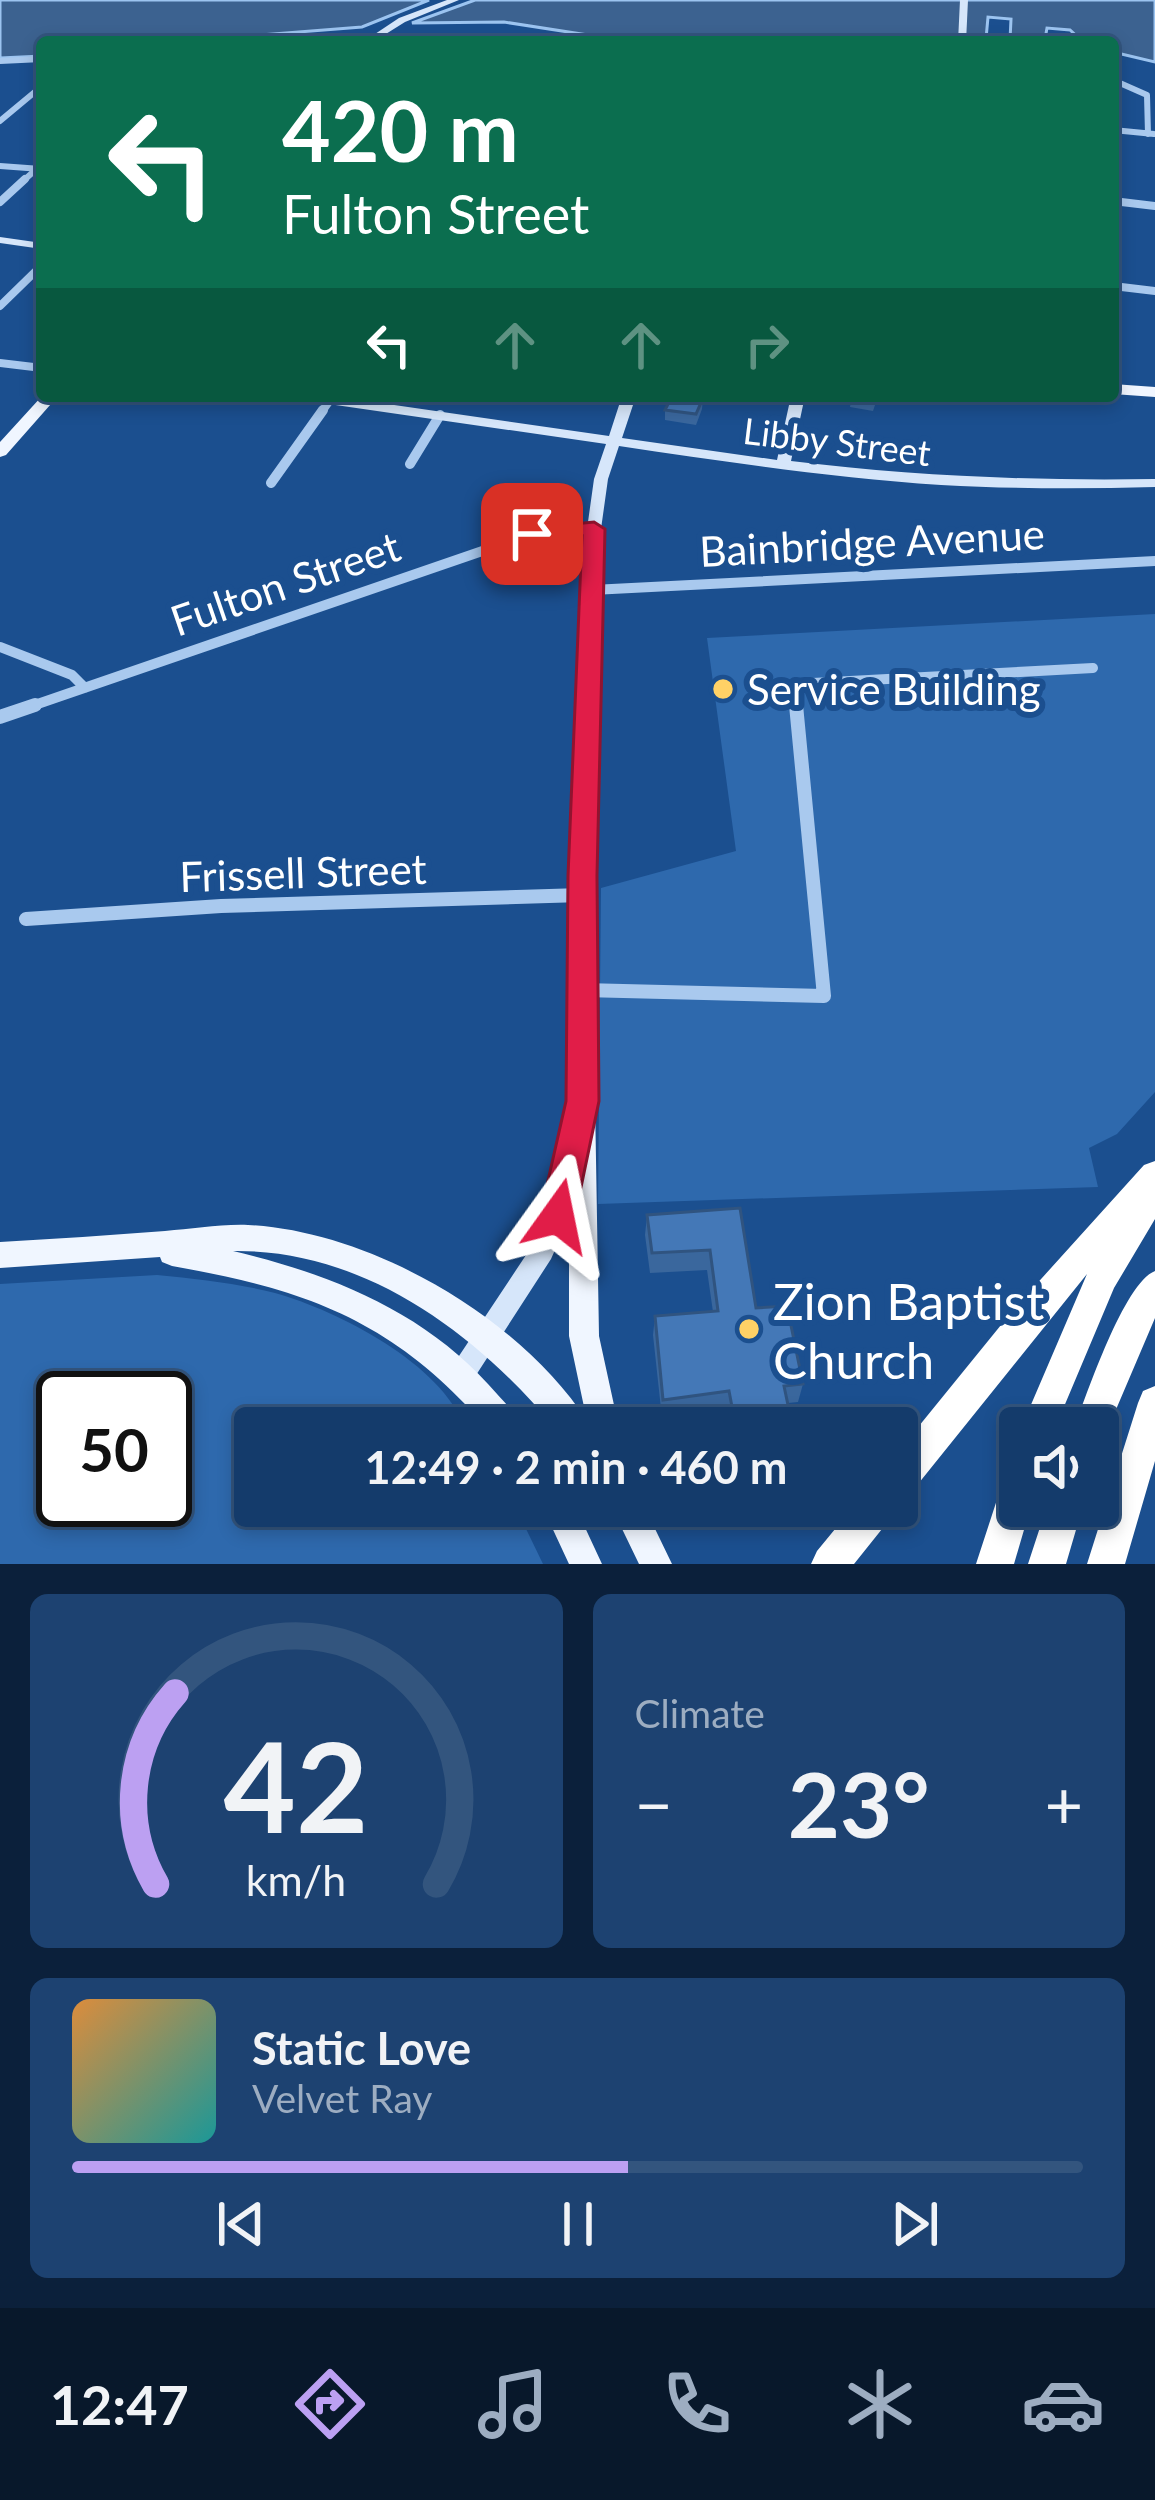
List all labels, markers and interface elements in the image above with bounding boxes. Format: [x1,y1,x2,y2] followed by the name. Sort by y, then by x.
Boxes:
[282,79,519,180] text: 420 m
[84,84,240,240] icon: left
[282,181,589,246] text: Fulton Street
[356,312,422,378] icon: left
[482,312,548,378] icon: ahead
[608,312,674,378] icon: ahead
[734,312,800,378] icon: right
[741,408,933,474] street label: Libby Street
[481,483,583,585] pin
[499,501,565,567] icon: arrive
[698,508,1046,576] street label: Bainbridge Avenue
[164,520,406,646] street label: Fulton Street
[747,664,1040,714] place label: Service Building
[710,676,736,702] marker: Service Building
[179,843,427,901] street label: Frissell Street
[495,1153,621,1279] position arrow
[773,1270,1044,1390] place label: Zion Baptist Church
[736,1316,762,1342] marker: Zion Baptist Church
[36,1371,192,1527] speed limit sign: 50
[999,1407,1119,1527] map controls
[999,1407,1119,1527] button: sound
[365,1440,787,1494] text: 12:49 · 2 min · 460 m
[635,1690,765,1736] text: Climate
[224,1710,369,1860] text: 42
[788,1749,930,1857] text: 23°
[635,1764,673,1843] text: −
[1045,1764,1083,1843] text: +
[246,1854,346,1905] text: km/h
[252,2021,471,2075] text: Static Love
[252,2075,432,2121] text: Velvet Ray
[208,2191,274,2257] icon: previous
[545,2191,611,2257] icon: pause
[882,2191,948,2257] icon: next
[288,2362,372,2446] icon: directions
[471,2362,555,2446] icon: music
[655,2362,739,2446] icon: phone
[838,2362,922,2446] icon: climate
[1021,2362,1105,2446] icon: car
[50,2372,189,2437] text: 12:47

